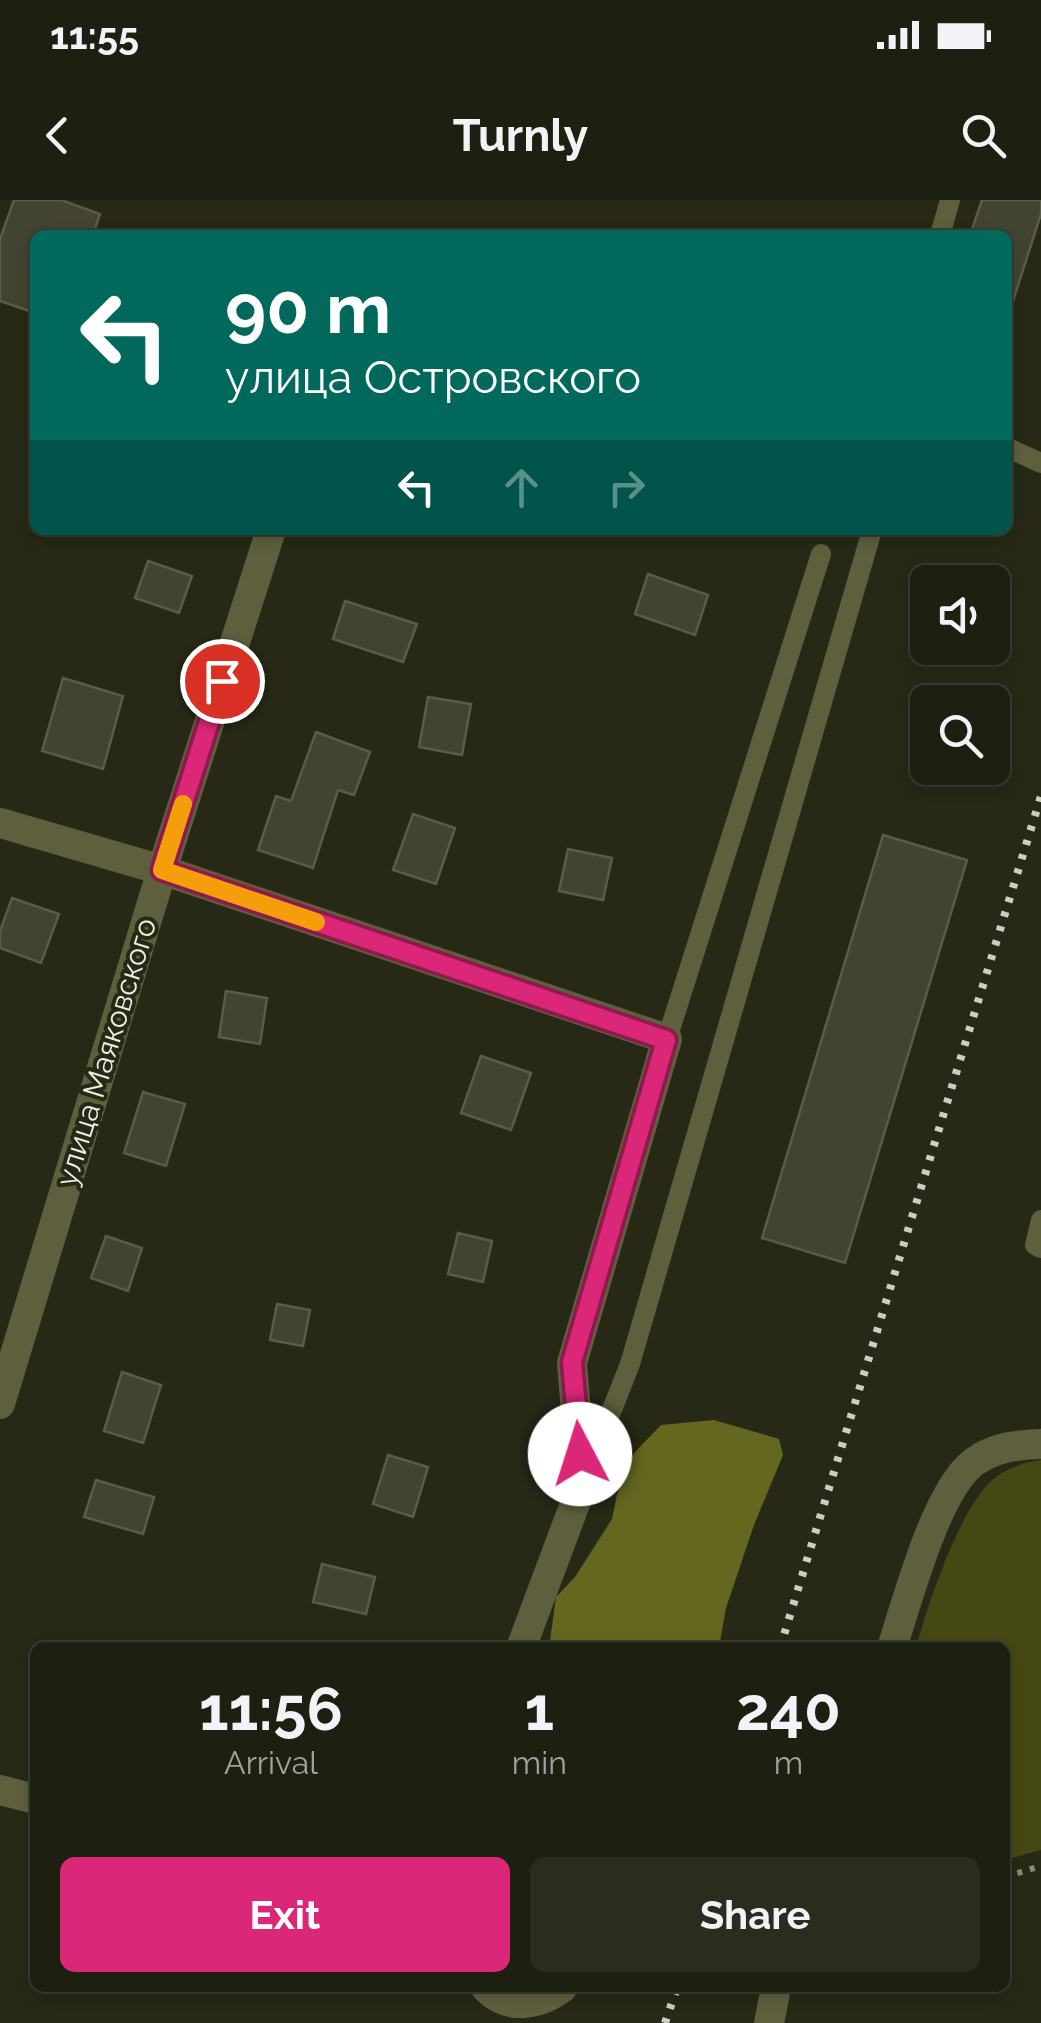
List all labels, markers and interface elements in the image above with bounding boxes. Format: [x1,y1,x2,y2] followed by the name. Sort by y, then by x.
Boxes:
[50,13,139,58] text: 11:55
[30,108,85,163] icon: back
[956,108,1011,163] icon: search
[453,109,588,162] text: Turnly
[225,267,391,349] text: 90 m
[60,270,190,400] icon: left
[225,351,641,404] text: улица Островского
[389,460,444,515] icon: left
[494,460,549,515] icon: ahead
[599,460,654,515] icon: right
[910,565,1010,785] map controls
[910,565,1010,665] button: sound
[180,639,265,724] pin
[195,654,250,709] icon: arrive
[910,685,1010,785] button: search
[49,914,163,1190] street label: улица Маяковского
[528,1402,632,1506] position arrow
[199,1674,343,1744] text: 11:56
[525,1674,554,1744] text: 1
[736,1674,841,1744] text: 240
[224,1744,318,1781] text: Arrival
[512,1744,567,1781] text: min
[774,1744,803,1781] text: m
[60,1857,510,1972] button: Exit
[530,1857,980,1972] button: Share

